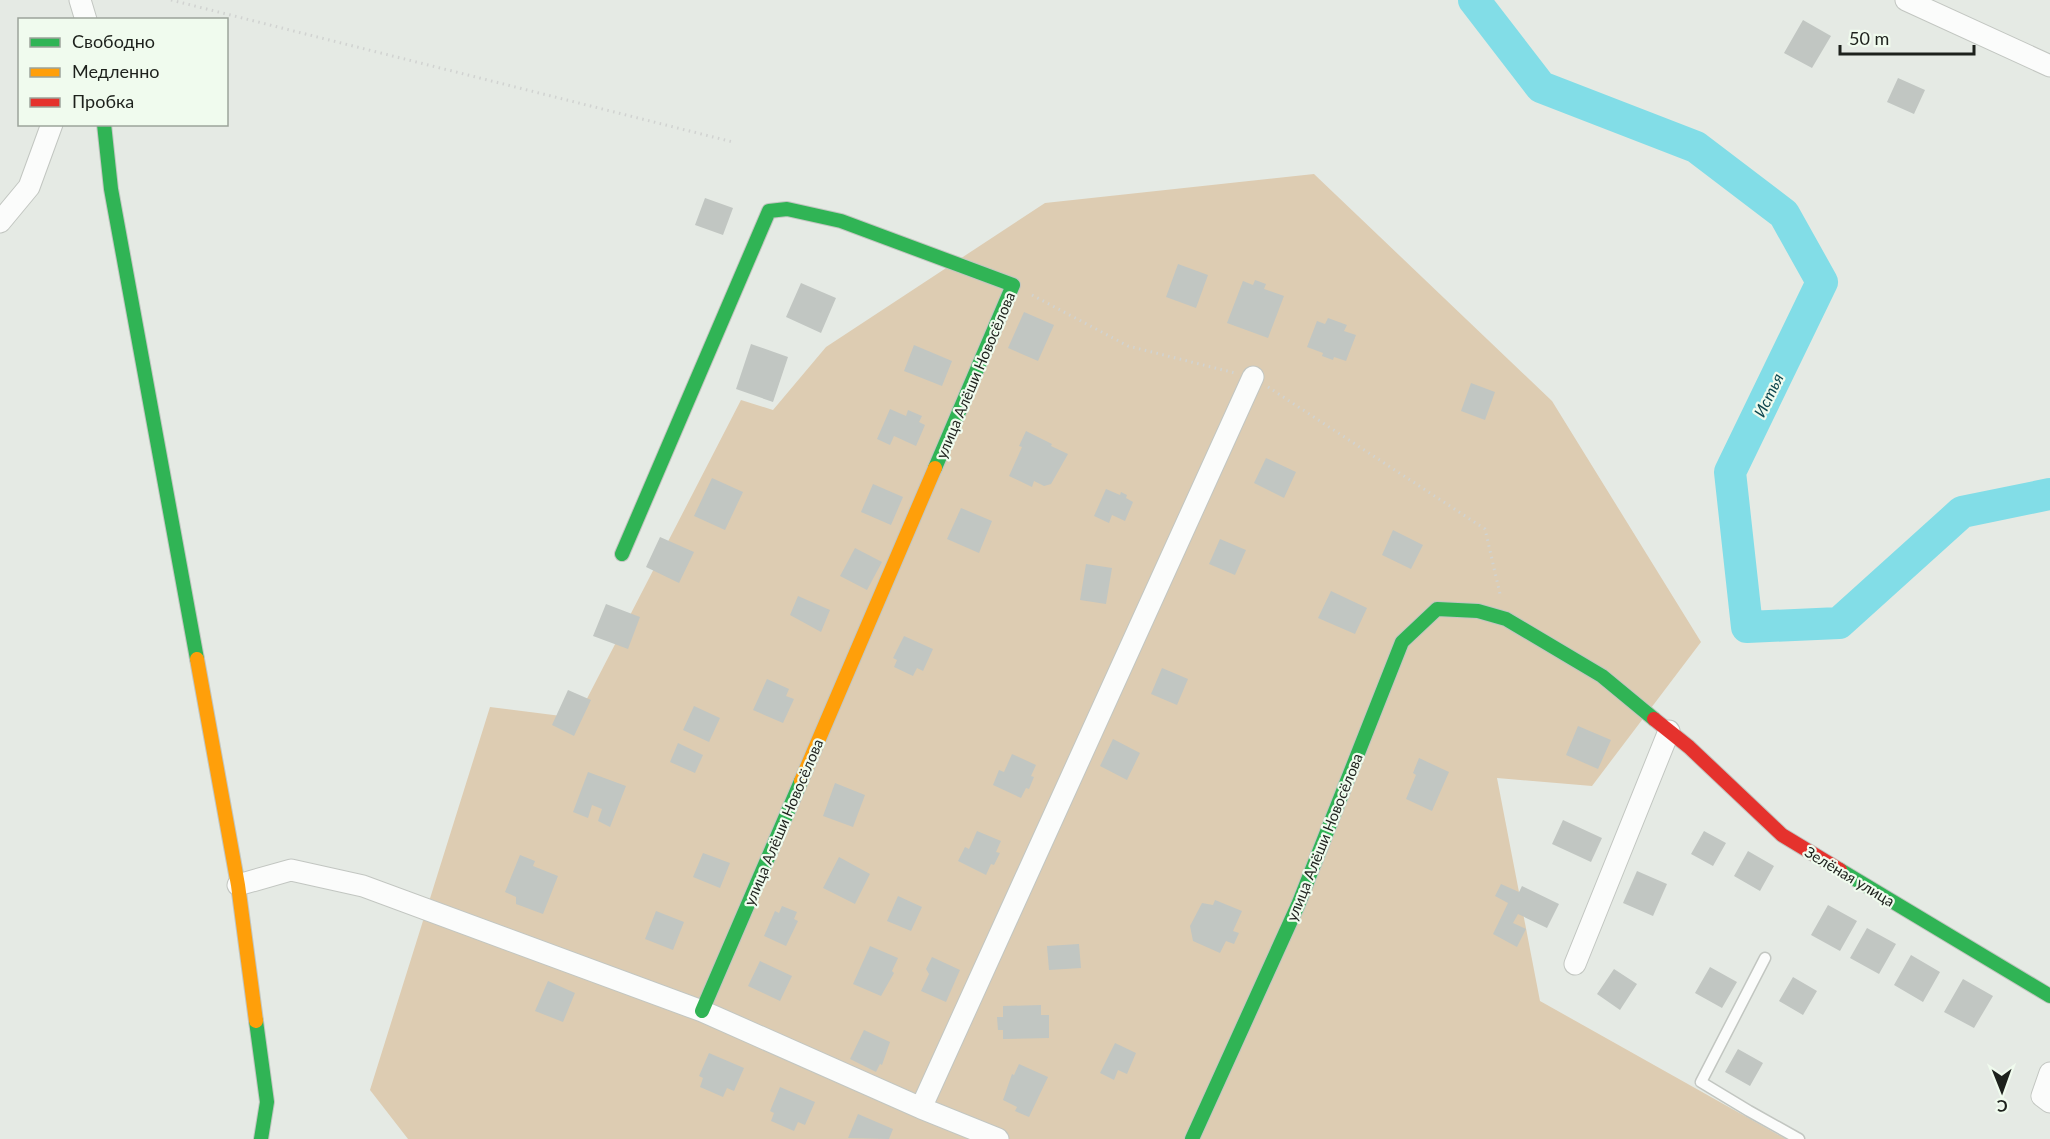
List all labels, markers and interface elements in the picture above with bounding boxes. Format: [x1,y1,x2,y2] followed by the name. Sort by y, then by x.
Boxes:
[18,18,228,126] legend
[1840,18,1974,56] scale bar
[1849,27,1889,49] text: 50 m
[72,30,155,52] text: Свободно
[72,60,160,82] text: Медленно
[72,90,134,112] text: Пробка
[932,289,1018,461] street label: улица Алёши Новосёлова
[1749,370,1787,420] water label: Истья
[740,736,826,908] street label: улица Алёши Новосёлова
[1282,750,1366,924] street label: улица Алёши Новосёлова
[1802,842,1898,910] street label: Зелёная улица
[1972,1061,2032,1121] north arrow
[1996,1097,2008,1116] text: С

